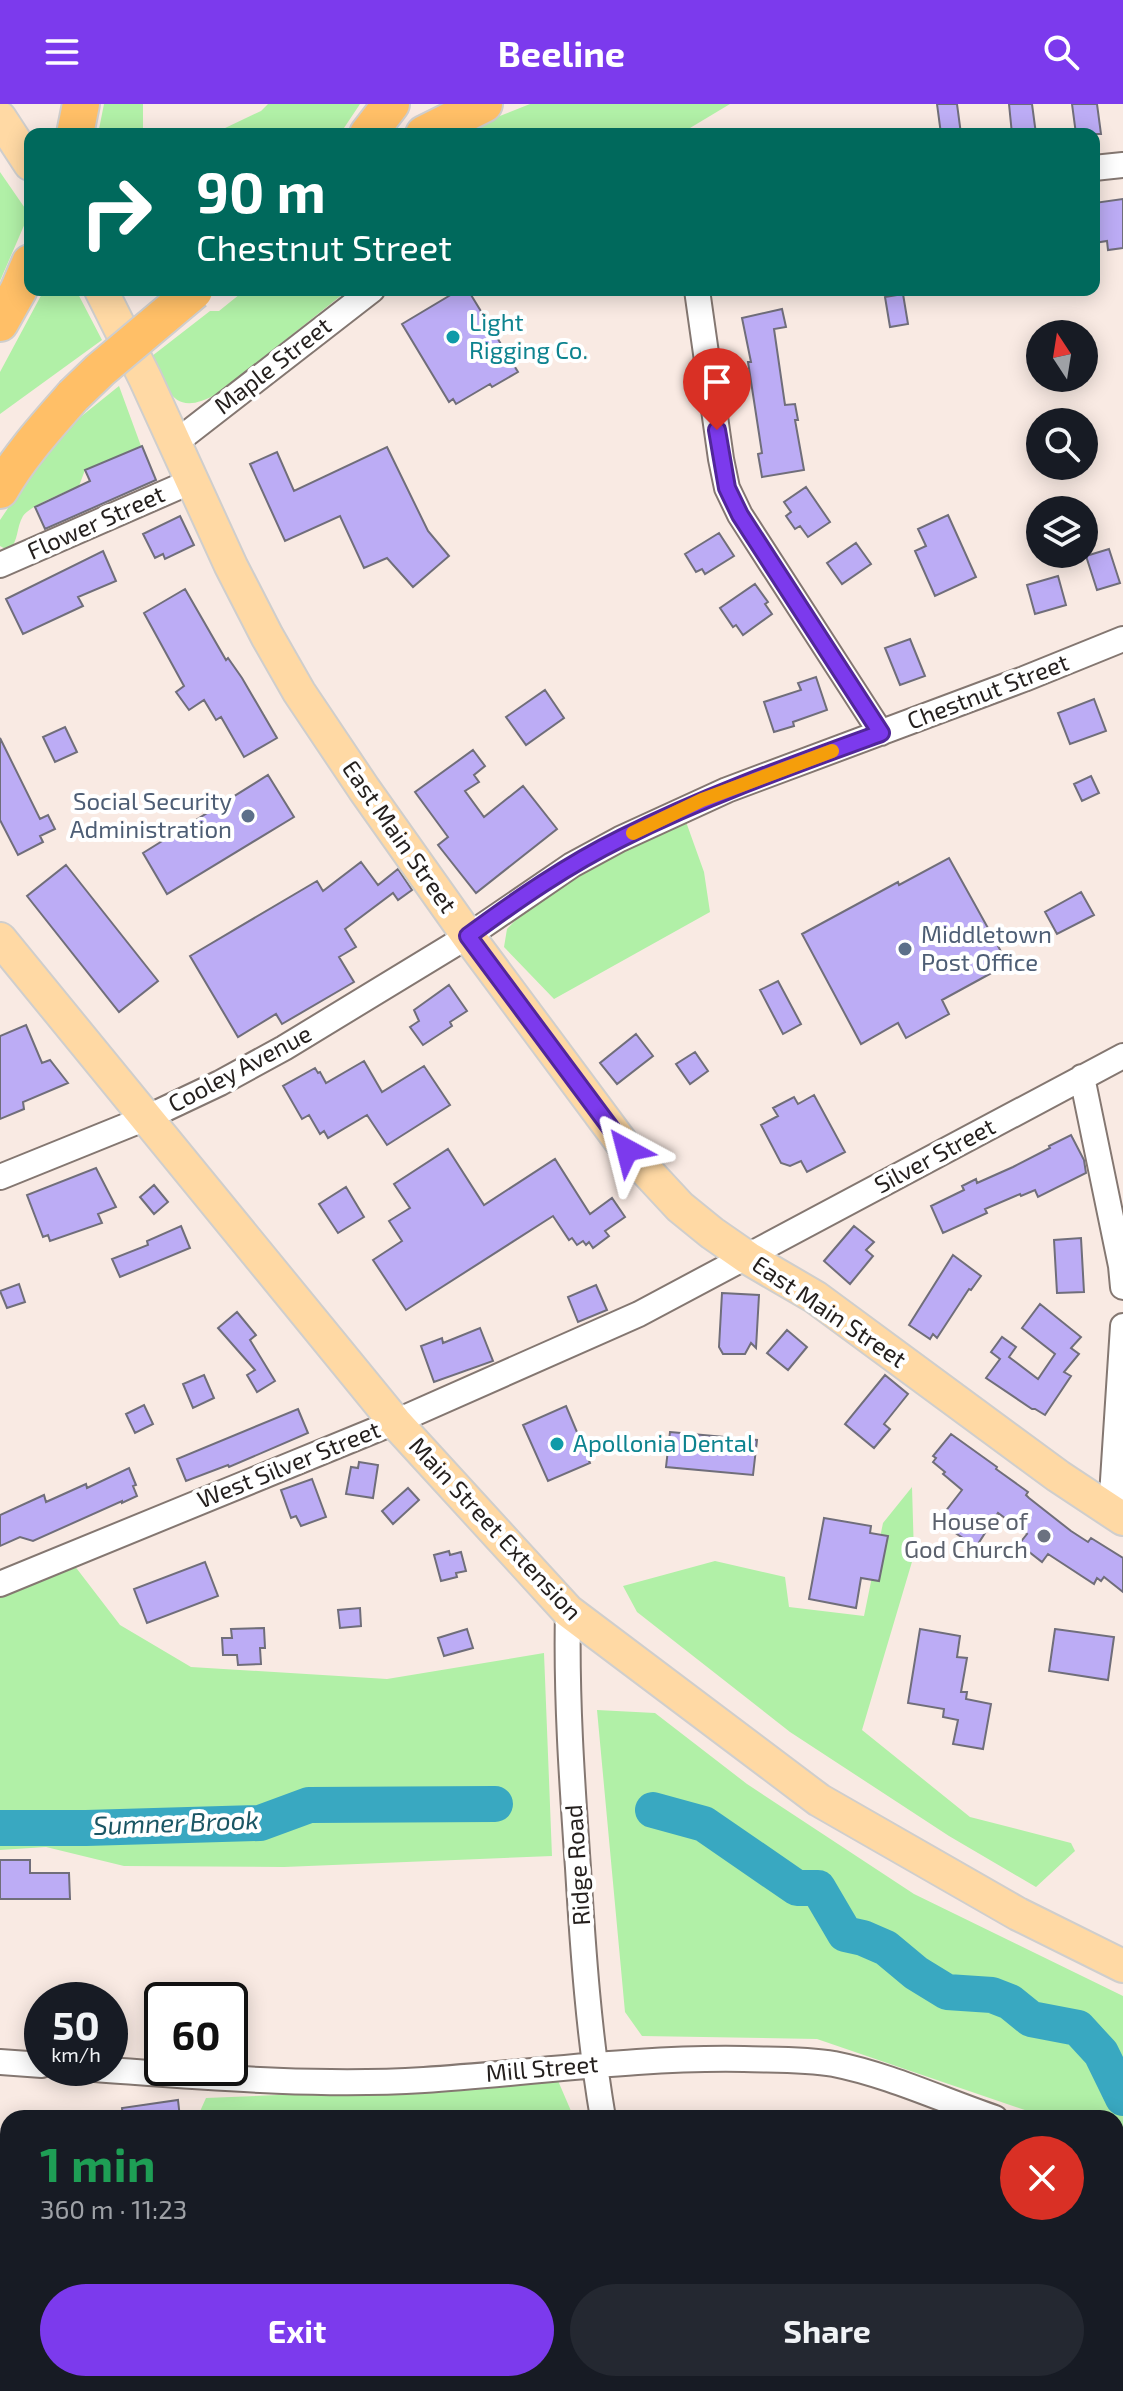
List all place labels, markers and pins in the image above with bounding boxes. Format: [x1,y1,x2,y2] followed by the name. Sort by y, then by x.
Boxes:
[469,307,588,364] place label: Light Rigging Co.
[444,328,462,346] marker: Light Rigging Co.
[683,348,751,430] pin
[70,786,232,843] place label: Social Security Administration
[239,807,257,825] marker: Social Security Administration
[921,919,1052,976] place label: Middletown Post Office
[896,940,914,958] marker: Middletown Post Office
[573,1428,754,1457] place label: Apollonia Dental
[548,1435,566,1453] marker: Apollonia Dental
[904,1506,1029,1563] place label: House of God Church
[1035,1527,1053,1545] marker: House of God Church

